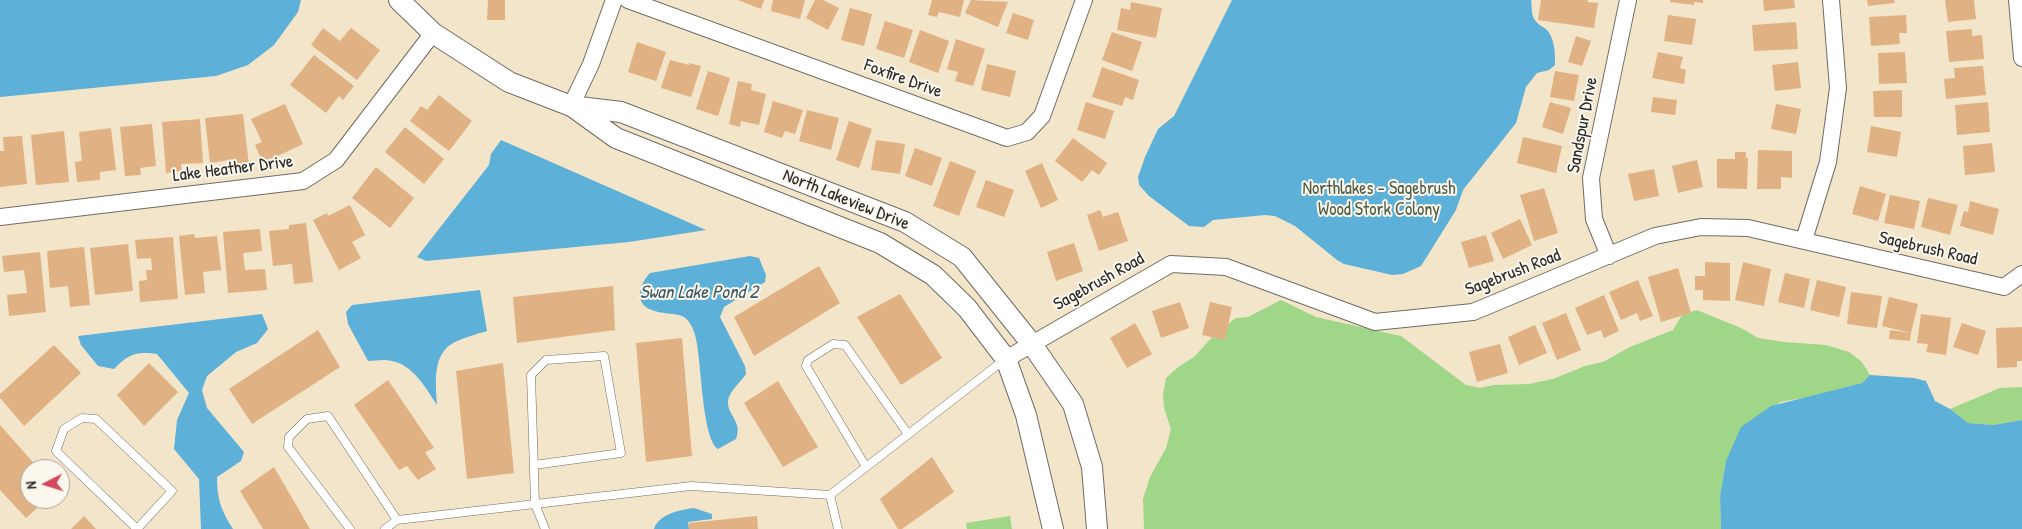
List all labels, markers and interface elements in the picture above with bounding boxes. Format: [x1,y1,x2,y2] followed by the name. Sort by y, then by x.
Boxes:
[861,55,945,103] street label: Foxfire Drive
[1563,75,1603,175] street label: Sandspur Drive
[172,151,294,187] street label: Lake Heather Drive
[779,165,913,235] street label: North Lakeview Drive
[1303,178,1455,220] park label: Northlakes - Sagebrush Wood Stork Colony
[1877,227,1979,271] street label: Sagebrush Road
[1462,245,1564,301] street label: Sagebrush Road
[1050,248,1148,316] street label: Sagebrush Road
[640,282,758,304] water label: Swan Lake Pond 2
[20,459,70,509] north arrow
[21,481,40,490] text: N

